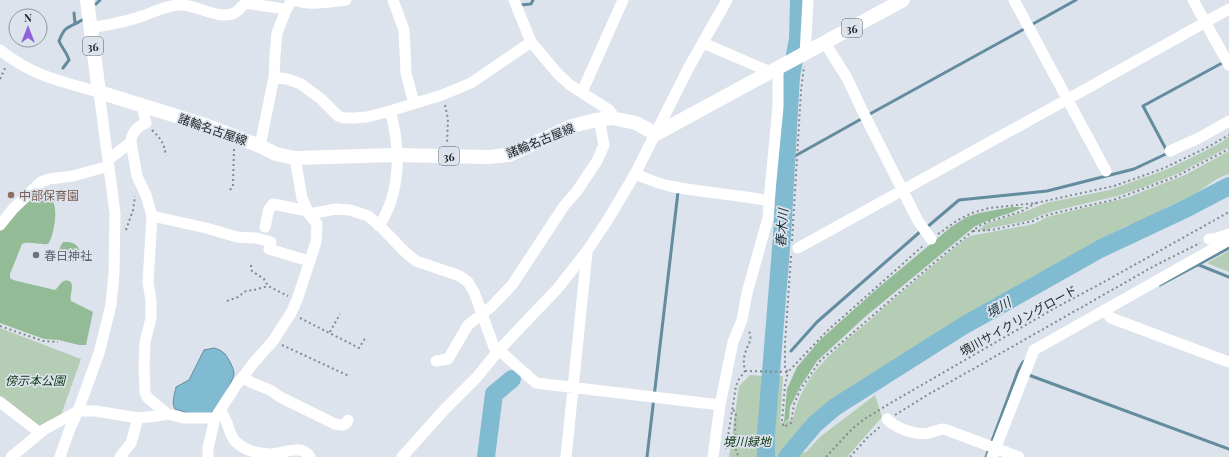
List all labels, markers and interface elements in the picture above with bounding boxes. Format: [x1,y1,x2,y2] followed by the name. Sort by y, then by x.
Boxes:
[8,8,48,48] north arrow
[24,10,32,25] text: N
[842,19,862,37] road number: 36
[83,37,103,55] road number: 36
[176,110,250,148] street label: 諸輪名古屋線
[504,119,576,161] street label: 諸輪名古屋線
[439,147,459,165] road number: 36
[19,187,79,203] place label: 中部保育園
[6,190,16,200] marker: 中部保育園
[771,206,791,248] water label: 春木川
[44,247,92,263] place label: 春日神社
[31,250,41,260] marker: 春日神社
[956,281,1080,359] street label: 境川サイクリングロード
[982,292,1015,321] water label: 境川
[5,372,67,388] park label: 傍示本公園
[723,433,773,449] park label: 境川緑地

